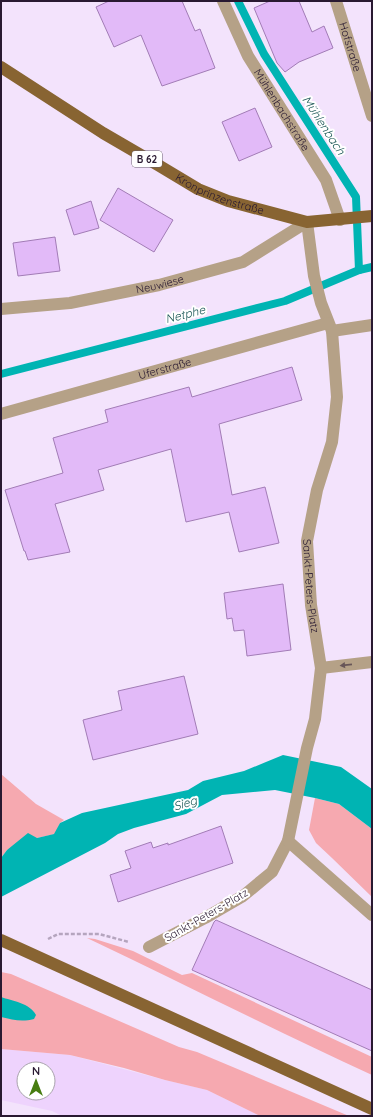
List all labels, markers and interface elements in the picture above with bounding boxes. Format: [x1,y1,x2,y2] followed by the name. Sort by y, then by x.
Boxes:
[336,20,365,73] street label: Hofstraße
[251,66,313,154] street label: Mühlenbachstraße
[299,93,349,158] water label: Mühlenbach
[132,151,162,167] road number: B 62
[173,170,266,217] street label: Kronprinzenstraße
[135,272,185,297] street label: Neuwiese
[164,302,208,326] water label: Netphe
[137,354,193,382] street label: Uferstraße
[300,539,322,634] street label: Sankt-Peters-Platz
[340,662,352,668] one-way arrow
[172,792,200,814] water label: Sieg
[162,885,250,945] street label: Sankt-Peters-Platz
[16,1061,56,1101] north arrow
[32,1064,40,1078] text: N

